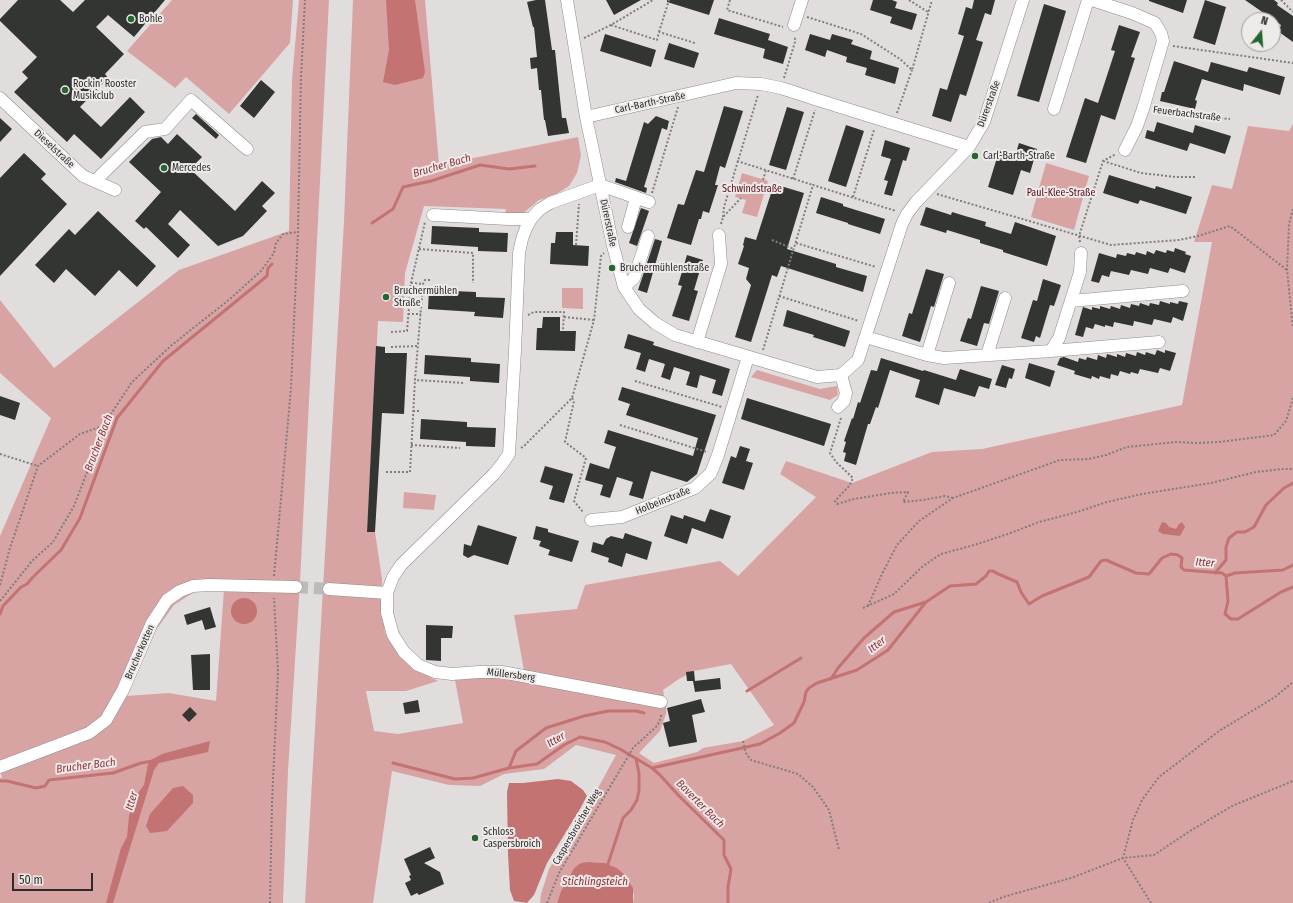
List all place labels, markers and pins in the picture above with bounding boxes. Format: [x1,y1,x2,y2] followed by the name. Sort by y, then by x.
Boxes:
[139,13,163,25] place label: Bohle
[126,14,136,24] marker: Bohle
[73,78,136,102] place label: Rockin‘ Rooster Musikclub
[60,85,70,95] marker: Rockin‘ Rooster Musikclub
[983,150,1055,162] place label: Carl-Barth-Straße
[970,151,980,161] marker: Carl-Barth-Straße
[172,162,211,174] place label: Mercedes
[159,163,169,173] marker: Mercedes
[620,262,709,274] place label: Bruchermühlenstraße
[607,263,617,273] marker: Bruchermühlenstraße
[394,285,457,308] place label: Bruchermühlen Straße
[381,292,391,302] marker: Bruchermühlen Straße
[483,826,541,850] place label: Schloss Caspersbroich
[470,833,480,843] marker: Schloss Caspersbroich

